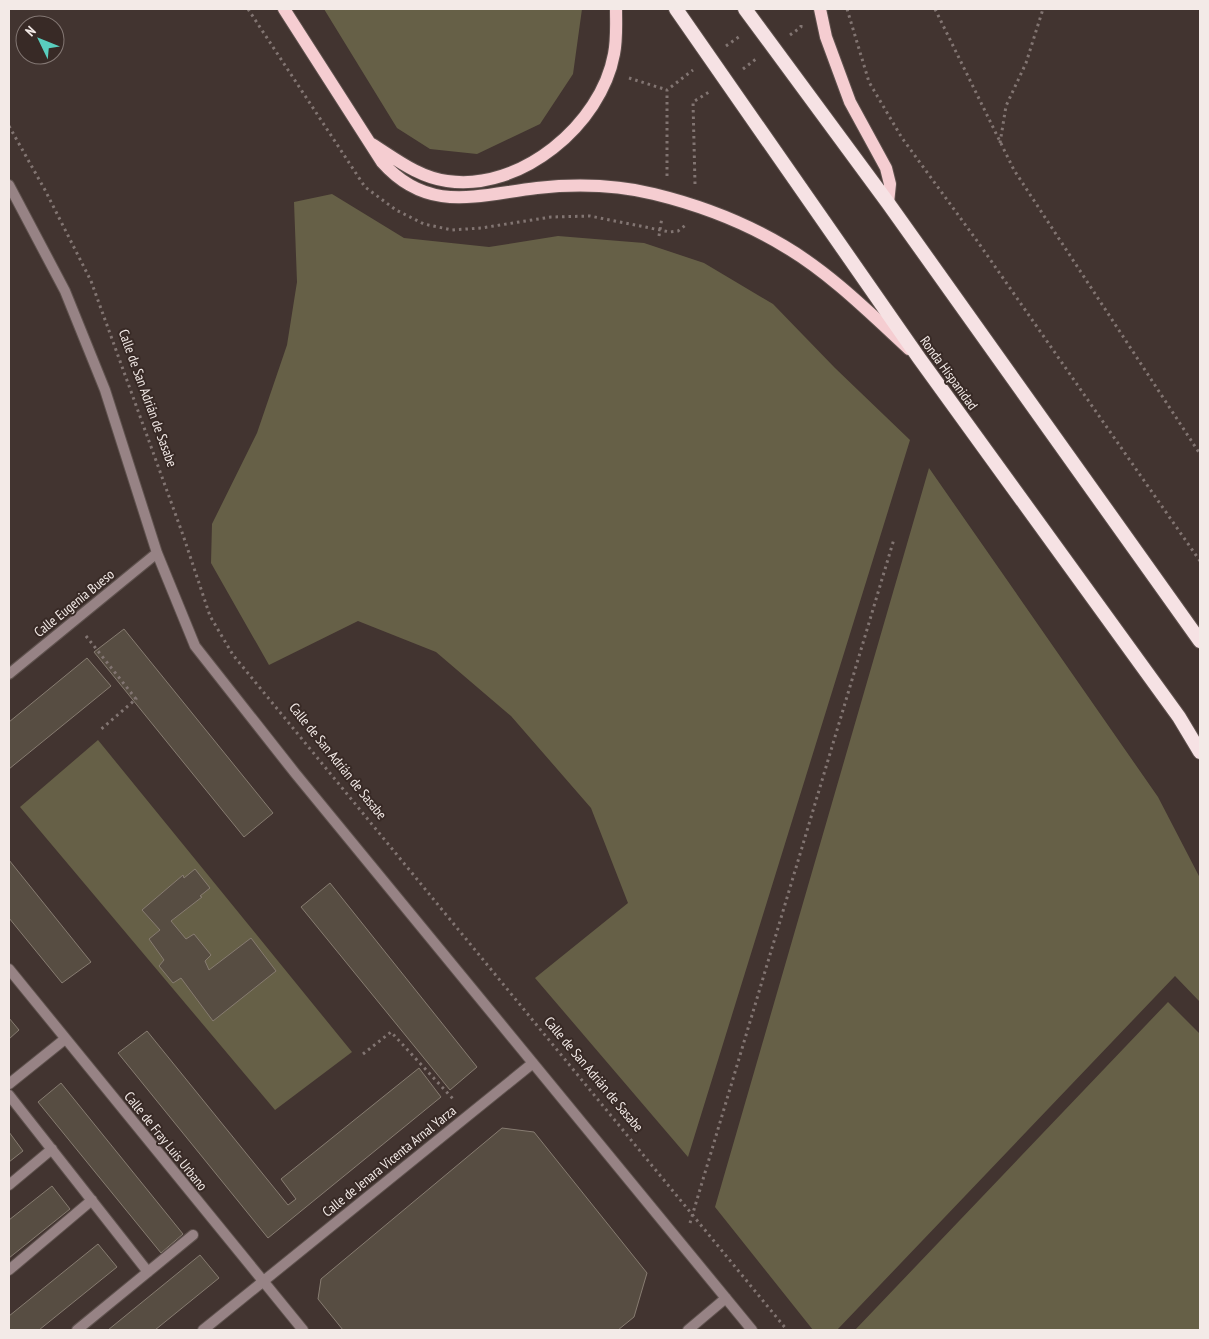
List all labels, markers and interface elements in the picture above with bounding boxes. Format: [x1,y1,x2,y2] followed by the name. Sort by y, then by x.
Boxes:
[15,15,65,65] north arrow
[21,22,40,40] text: N
[115,327,181,469] street label: Calle de San Adrián de Sasabe
[916,333,982,413] street label: Ronda Hispanidad
[30,565,118,641] street label: Calle Eugenia Bueso
[285,699,391,823] street label: Calle de San Adrián de Sasabe
[540,1013,648,1136] street label: Calle de San Adrián de Sasabe
[120,1088,212,1194] street label: Calle de Fray Luis Urbano
[318,1102,460,1220] street label: Calle de Jenara Vicenta Arnal Yarza

